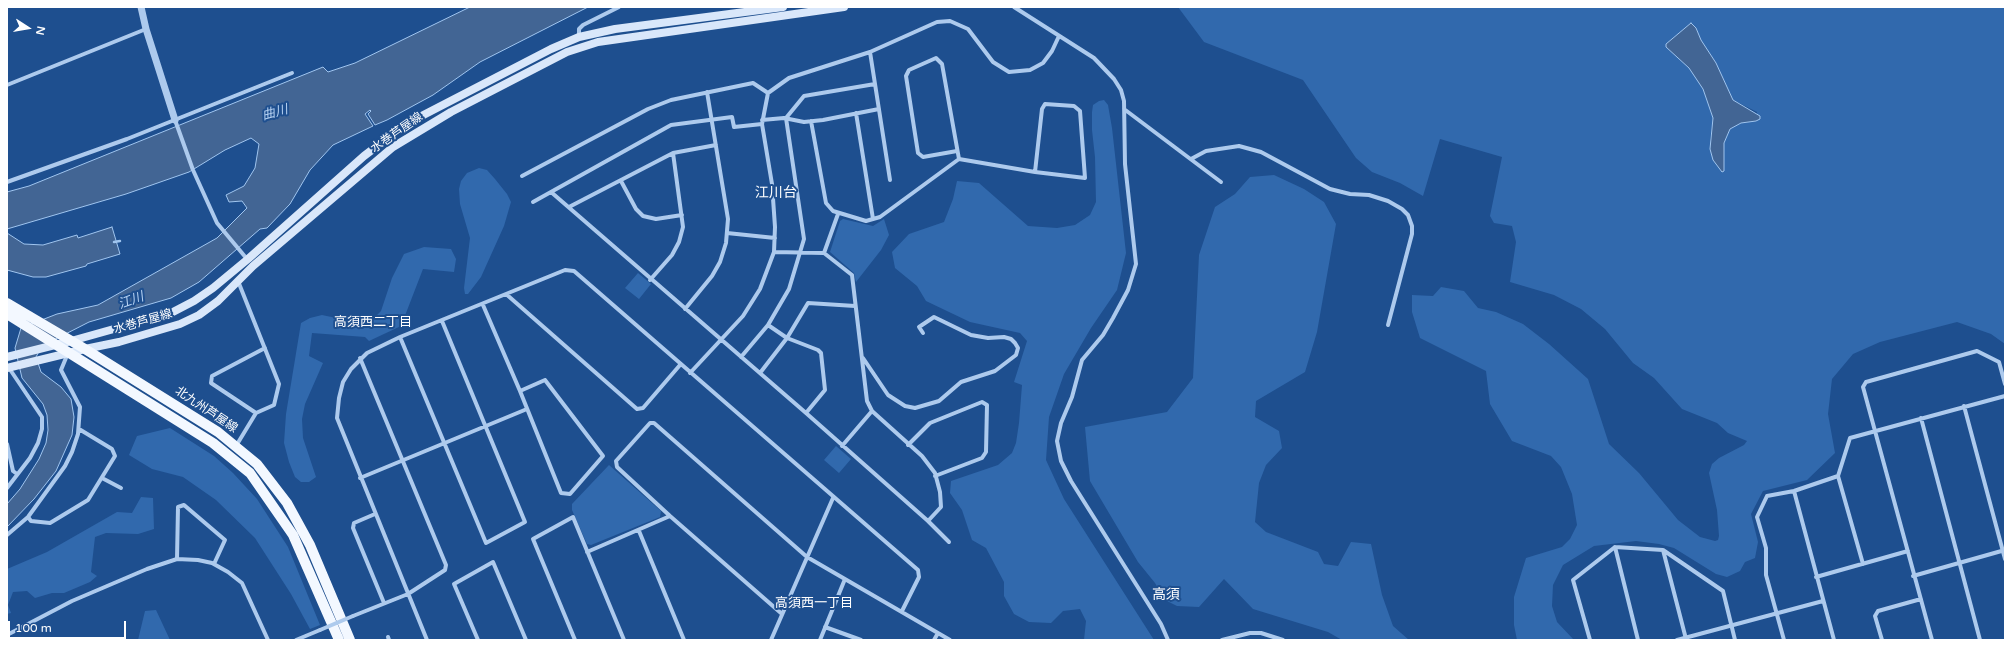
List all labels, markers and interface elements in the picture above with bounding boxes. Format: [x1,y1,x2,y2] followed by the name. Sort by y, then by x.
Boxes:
[8,8,48,48] north arrow
[33,25,48,36] text: N
[260,102,290,124] water label: 曲川
[368,110,426,156] street label: 水巻芦屋線
[755,185,797,201] district label: 江川台
[116,289,146,313] water label: 江川
[112,307,174,337] street label: 水巻芦屋線
[334,315,412,331] district label: 高須西二丁目
[172,384,240,436] street label: 北九州芦屋線
[1152,587,1180,603] district label: 高須
[775,596,853,612] district label: 高須西一丁目
[10,613,128,639] scale bar
[15,621,52,635] text: 100 m

